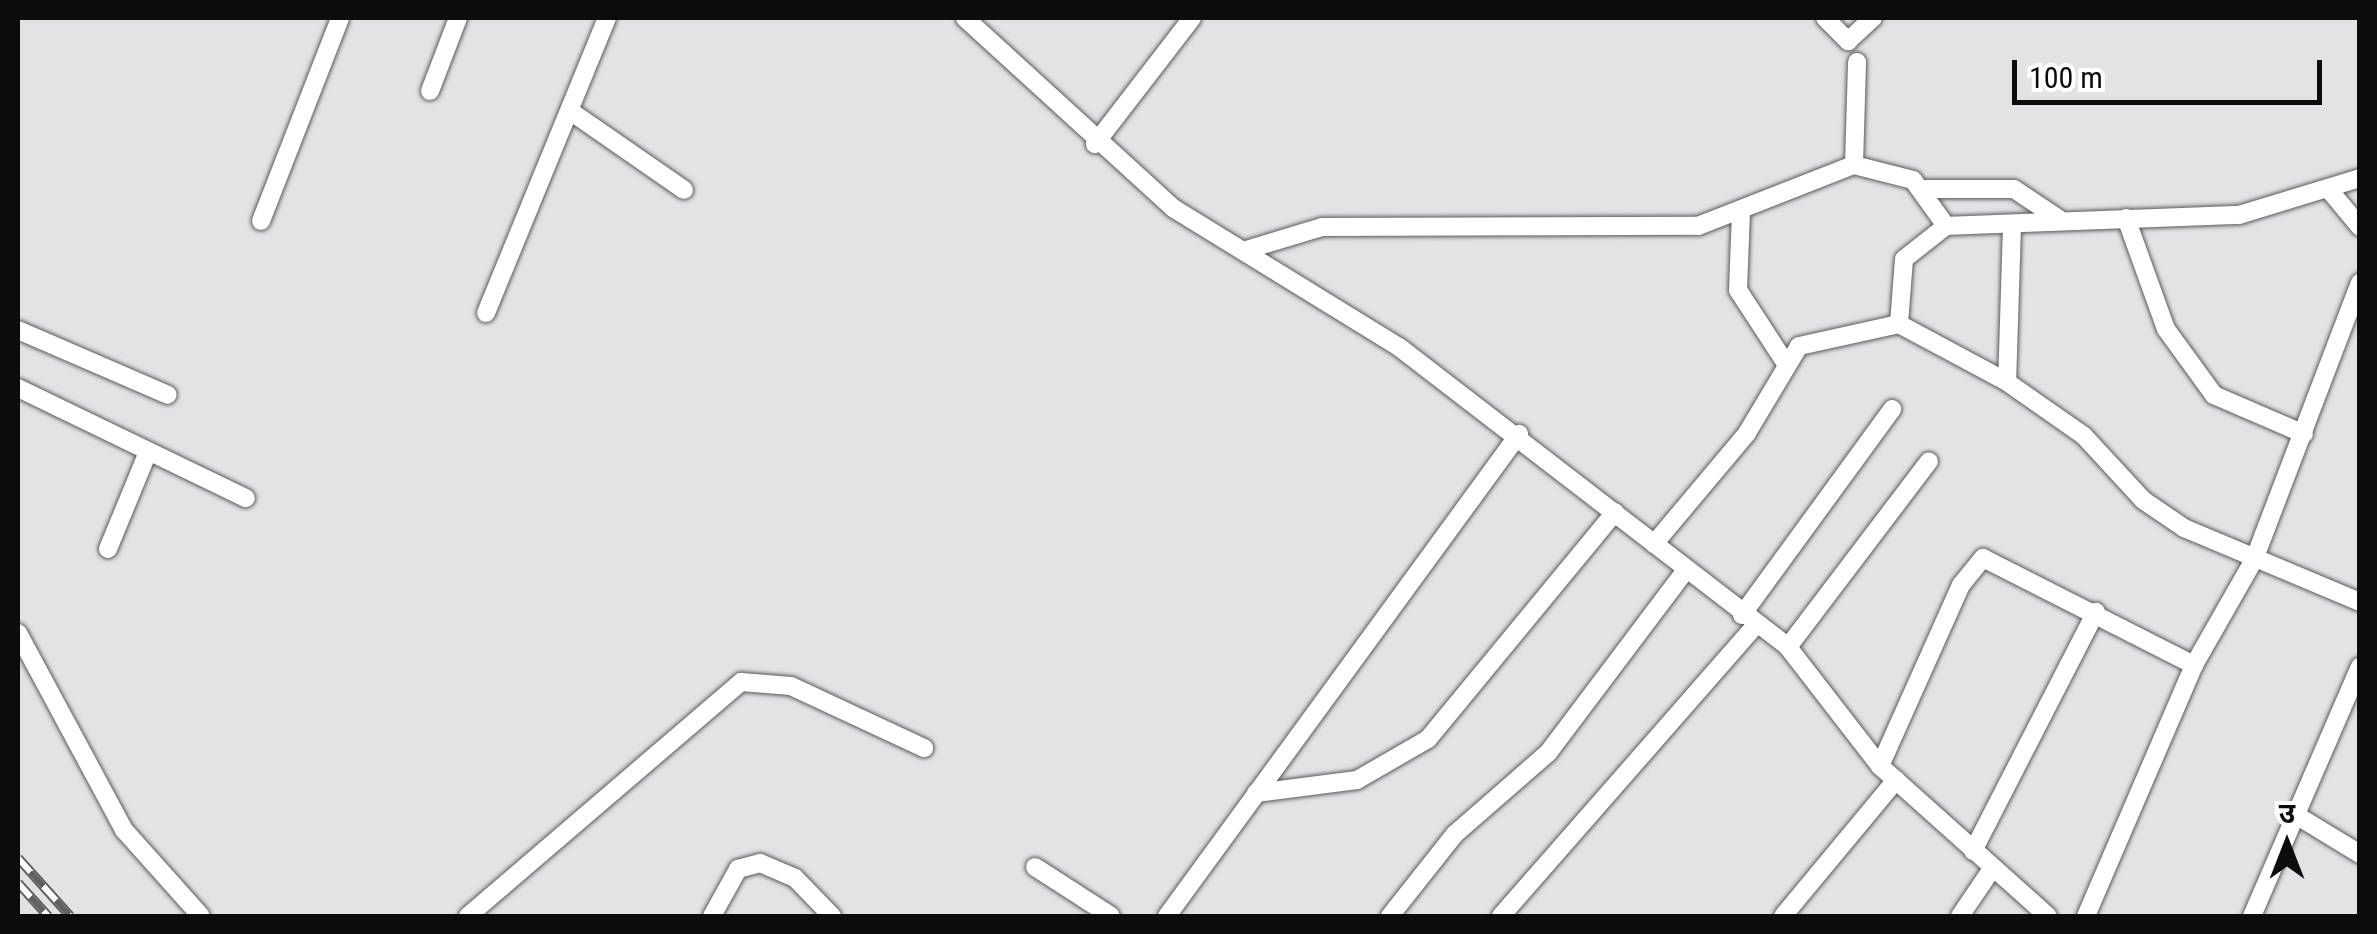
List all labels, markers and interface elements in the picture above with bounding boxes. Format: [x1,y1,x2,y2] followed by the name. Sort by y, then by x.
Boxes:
[2017,40,2327,102] scale bar
[2029,60,2103,95] text: 100 m
[2237,794,2337,894] north arrow
[2279,797,2295,830] text: उ

